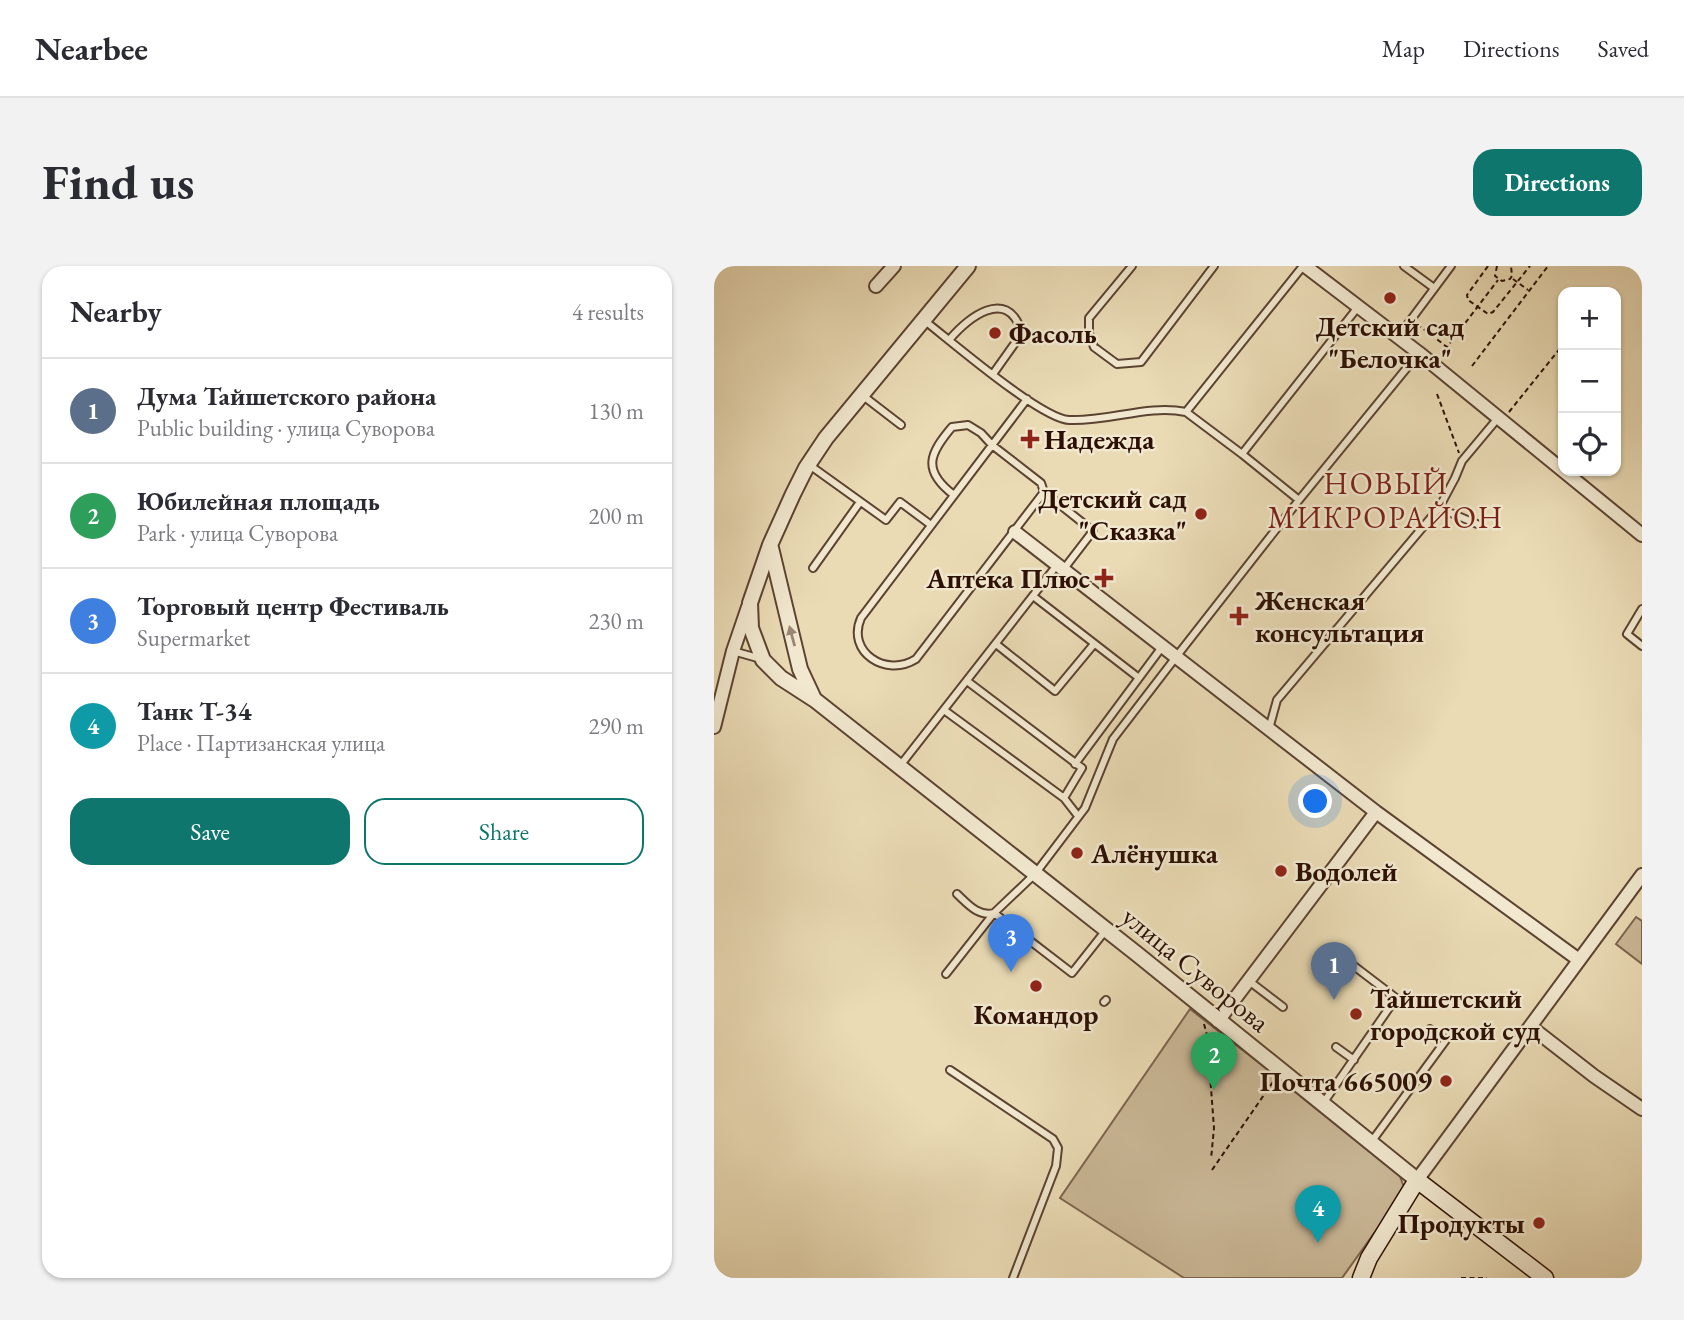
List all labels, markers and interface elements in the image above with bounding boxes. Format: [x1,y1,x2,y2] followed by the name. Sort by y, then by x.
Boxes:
[35,27,148,70] text: Nearbee
[1382,33,1425,64] text: Map
[1463,33,1560,64] text: Directions
[1598,33,1649,64] text: Saved
[1473,149,1642,216] button: Directions
[42,150,194,214] text: Find us
[1558,287,1621,476] map controls
[1558,287,1621,350] button: +
[1382,290,1398,306] marker: Детский сад "Белочка"
[70,292,162,331] text: Nearby
[572,297,644,327] text: 4 results
[1316,308,1465,376] place label: Детский сад "Белочка"
[1009,315,1097,351] place label: Фасоль
[987,325,1003,341] marker: Фасоль
[1558,350,1621,413] button: −
[137,379,436,413] text: Дума Тайшетского района
[87,396,99,426] text: 1
[588,396,644,426] text: 130 m
[137,413,435,443] text: Public building · улица Суворова
[1558,413,1621,476] button: locate
[1044,421,1155,457] place label: Надежда
[1022,431,1038,447] marker: Надежда
[1268,464,1504,537] district label: НОВЫЙ МИКРОРАЙОН
[1038,480,1187,548] place label: Детский сад "Сказка"
[137,484,380,518] text: Юбилейная площадь
[87,501,99,531] text: 2
[588,501,644,531] text: 200 m
[1193,506,1209,522] marker: Детский сад "Сказка"
[137,518,338,548] text: Park · улица Суворова
[925,560,1090,596] place label: Аптека Плюс
[1096,570,1112,586] marker: Аптека Плюс
[1254,582,1424,650] place label: Женская консультация
[137,589,449,623] text: Торговый центр Фестиваль
[87,606,99,636] text: 3
[588,606,644,636] text: 230 m
[1229,606,1249,626] marker: Женская консультация
[137,623,250,653] text: Supermarket
[786,626,796,647] one-way arrow
[137,694,251,728] text: Танк Т-34
[87,711,99,741] text: 4
[588,711,644,741] text: 290 m
[137,728,385,758] text: Place · Партизанская улица
[1298,784,1332,818] your location
[70,798,350,865] button: Save
[364,798,644,865] button: Share
[1090,835,1219,871] place label: Алёнушка
[1069,845,1085,861] marker: Алёнушка
[1295,853,1397,889] place label: Водолей
[1273,863,1289,879] marker: Водолей
[1115,898,1278,1040] street label: улица Суворова
[988,914,1034,972] pin: 3
[1311,942,1357,1000] pin: 1
[1028,978,1044,994] marker: Командор
[1370,980,1541,1048] place label: Тайшетский городской суд
[974,996,1098,1032] place label: Командор
[1348,1006,1364,1022] marker: Тайшетский городской суд
[1191,1032,1237,1090] pin: 2
[1260,1063,1432,1099] place label: Почта 665009
[1438,1073,1454,1089] marker: Почта 665009
[1295,1185,1341,1243] pin: 4
[1398,1205,1525,1241] place label: Продукты
[1531,1215,1547,1231] marker: Продукты

